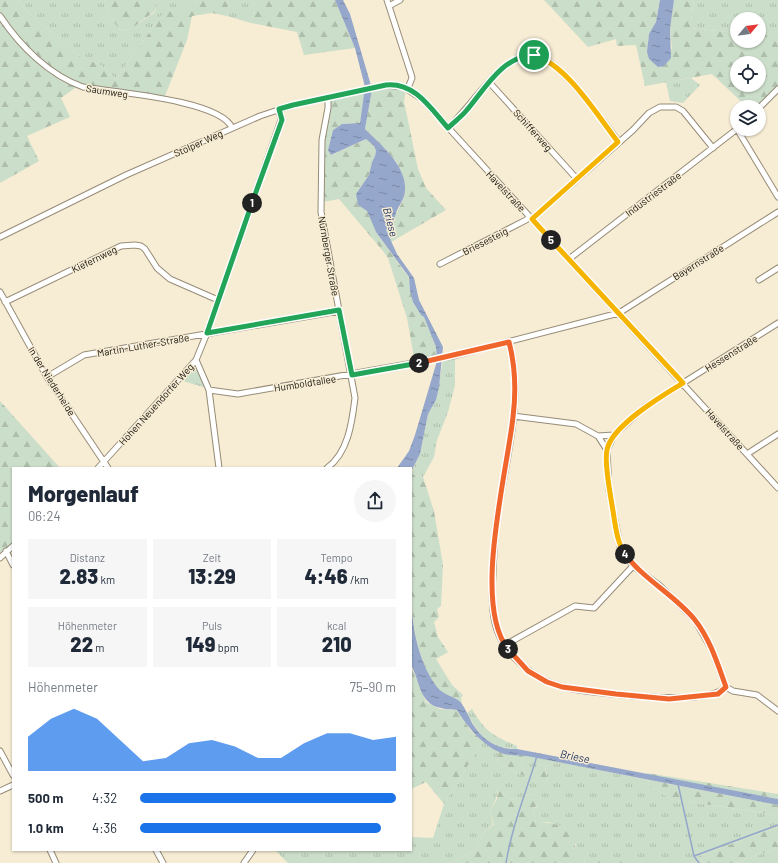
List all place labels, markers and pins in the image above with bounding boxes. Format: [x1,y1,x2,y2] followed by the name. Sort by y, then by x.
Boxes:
[517,38,551,72] pin
[242,193,262,213] pin: 1
[541,230,561,250] pin: 5
[409,353,429,373] pin: 2
[615,544,635,564] pin: 4
[498,639,518,659] pin: 3

